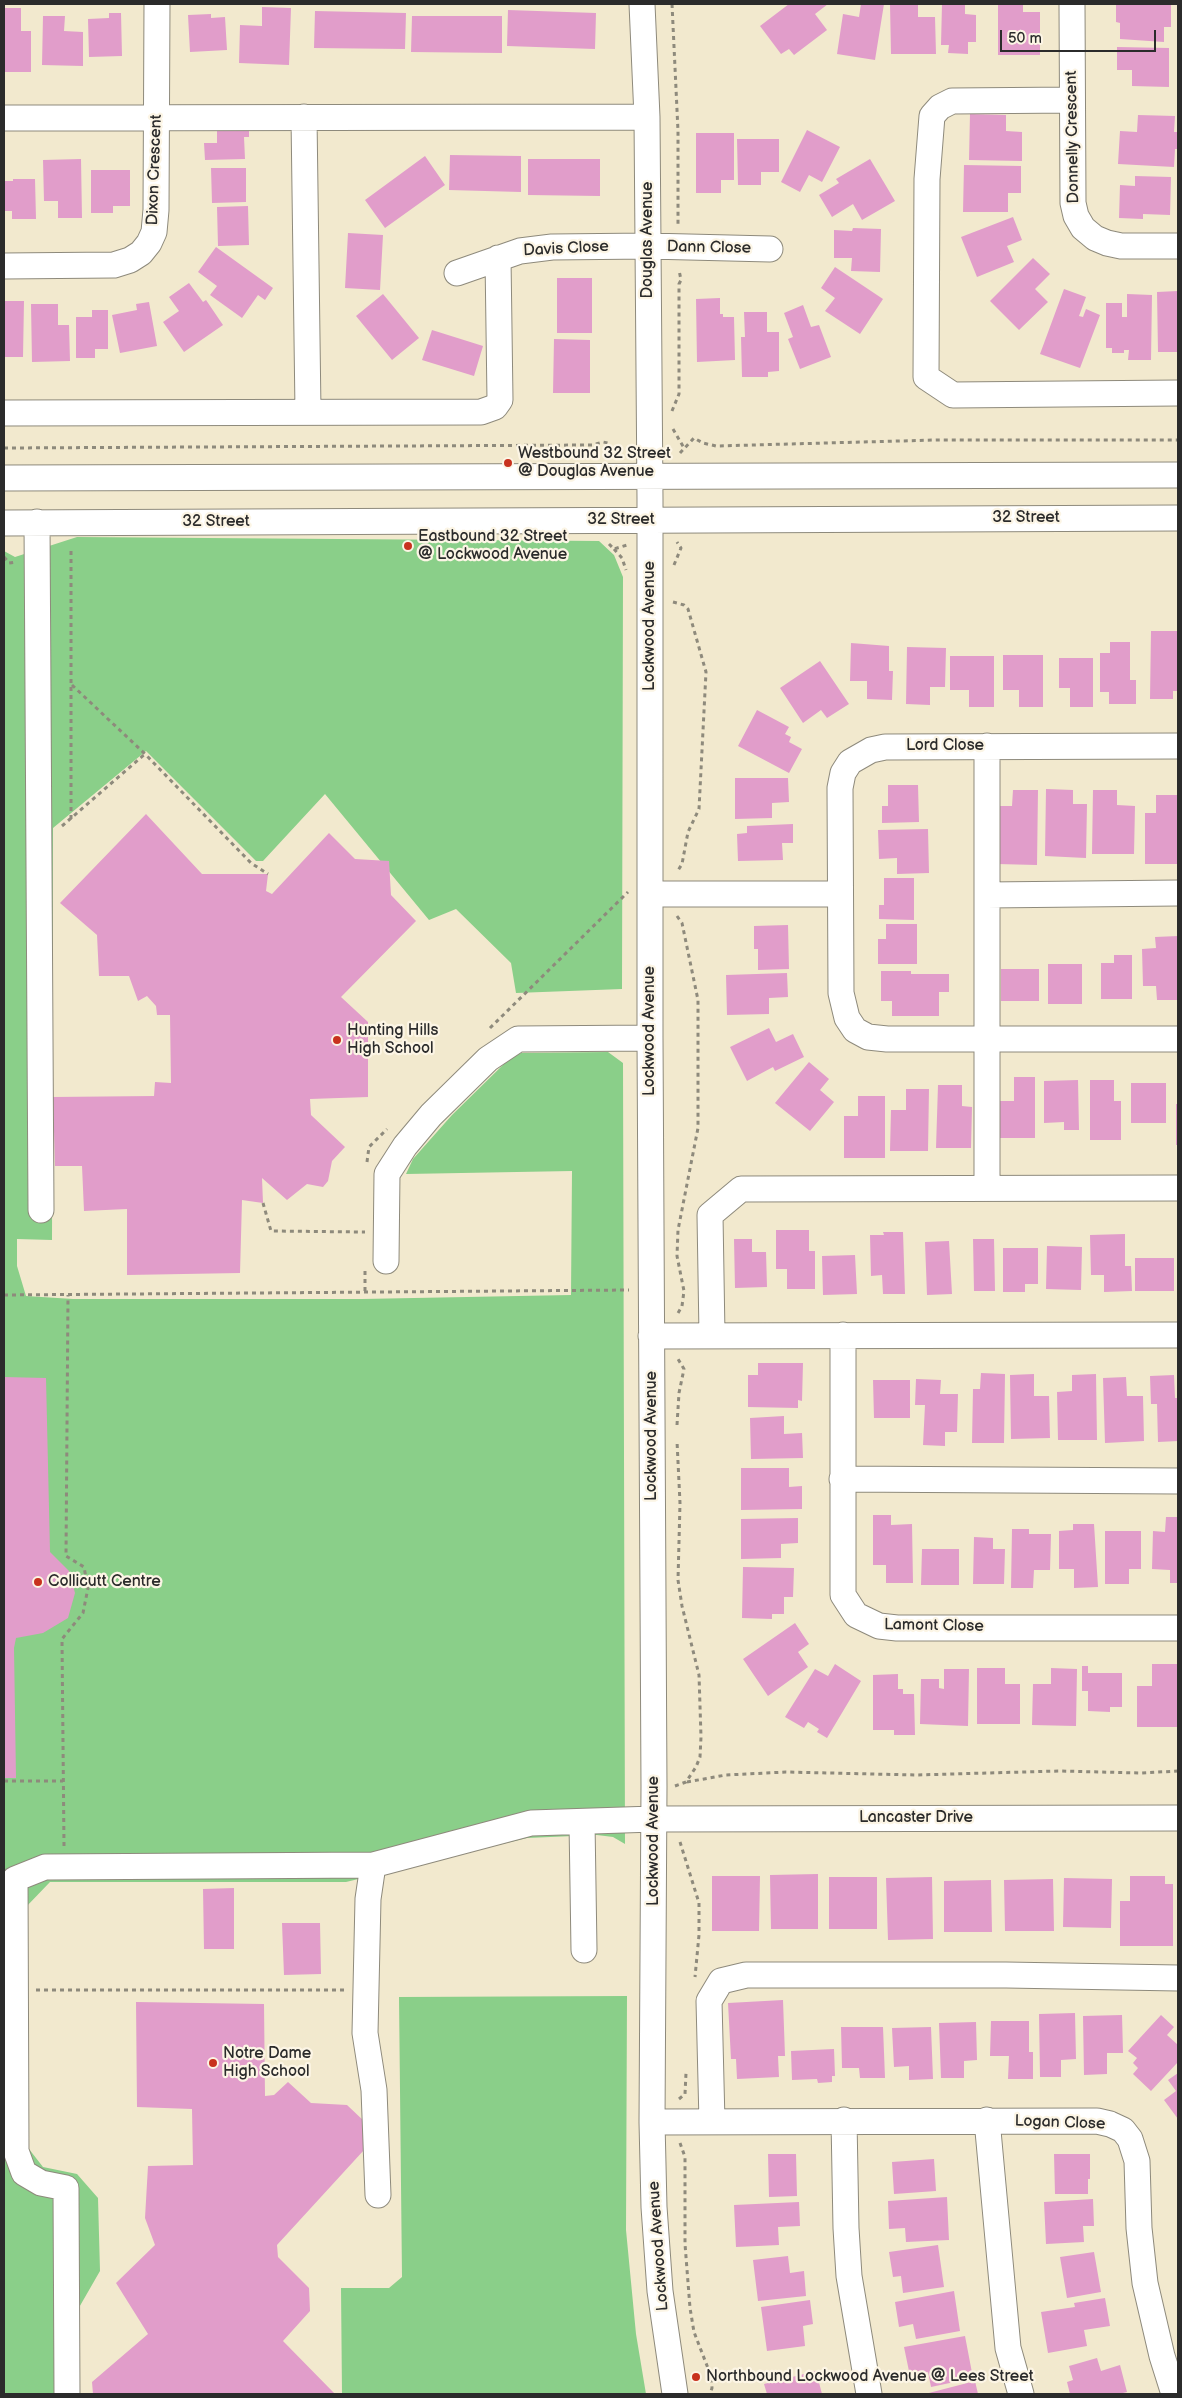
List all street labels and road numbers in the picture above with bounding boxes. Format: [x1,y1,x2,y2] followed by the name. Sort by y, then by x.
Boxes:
[1062,70,1084,204] street label: Donnelly Crescent
[143,114,167,226] street label: Dixon Crescent
[638,182,658,298] street label: Douglas Avenue
[523,237,609,261] street label: Davis Close
[667,238,751,258] street label: Dann Close
[992,508,1060,528] street label: 32 Street
[587,510,655,530] street label: 32 Street
[182,512,250,532] street label: 32 Street
[640,561,660,691] street label: Lockwood Avenue
[906,736,984,756] street label: Lord Close
[640,966,660,1096] street label: Lockwood Avenue
[642,1371,662,1501] street label: Lockwood Avenue
[884,1616,984,1636] street label: Lamont Close
[644,1776,664,1906] street label: Lockwood Avenue
[859,1808,973,1828] street label: Lancaster Drive
[1014,2112,1106,2134] street label: Logan Close
[645,2180,673,2312] street label: Lockwood Avenue

